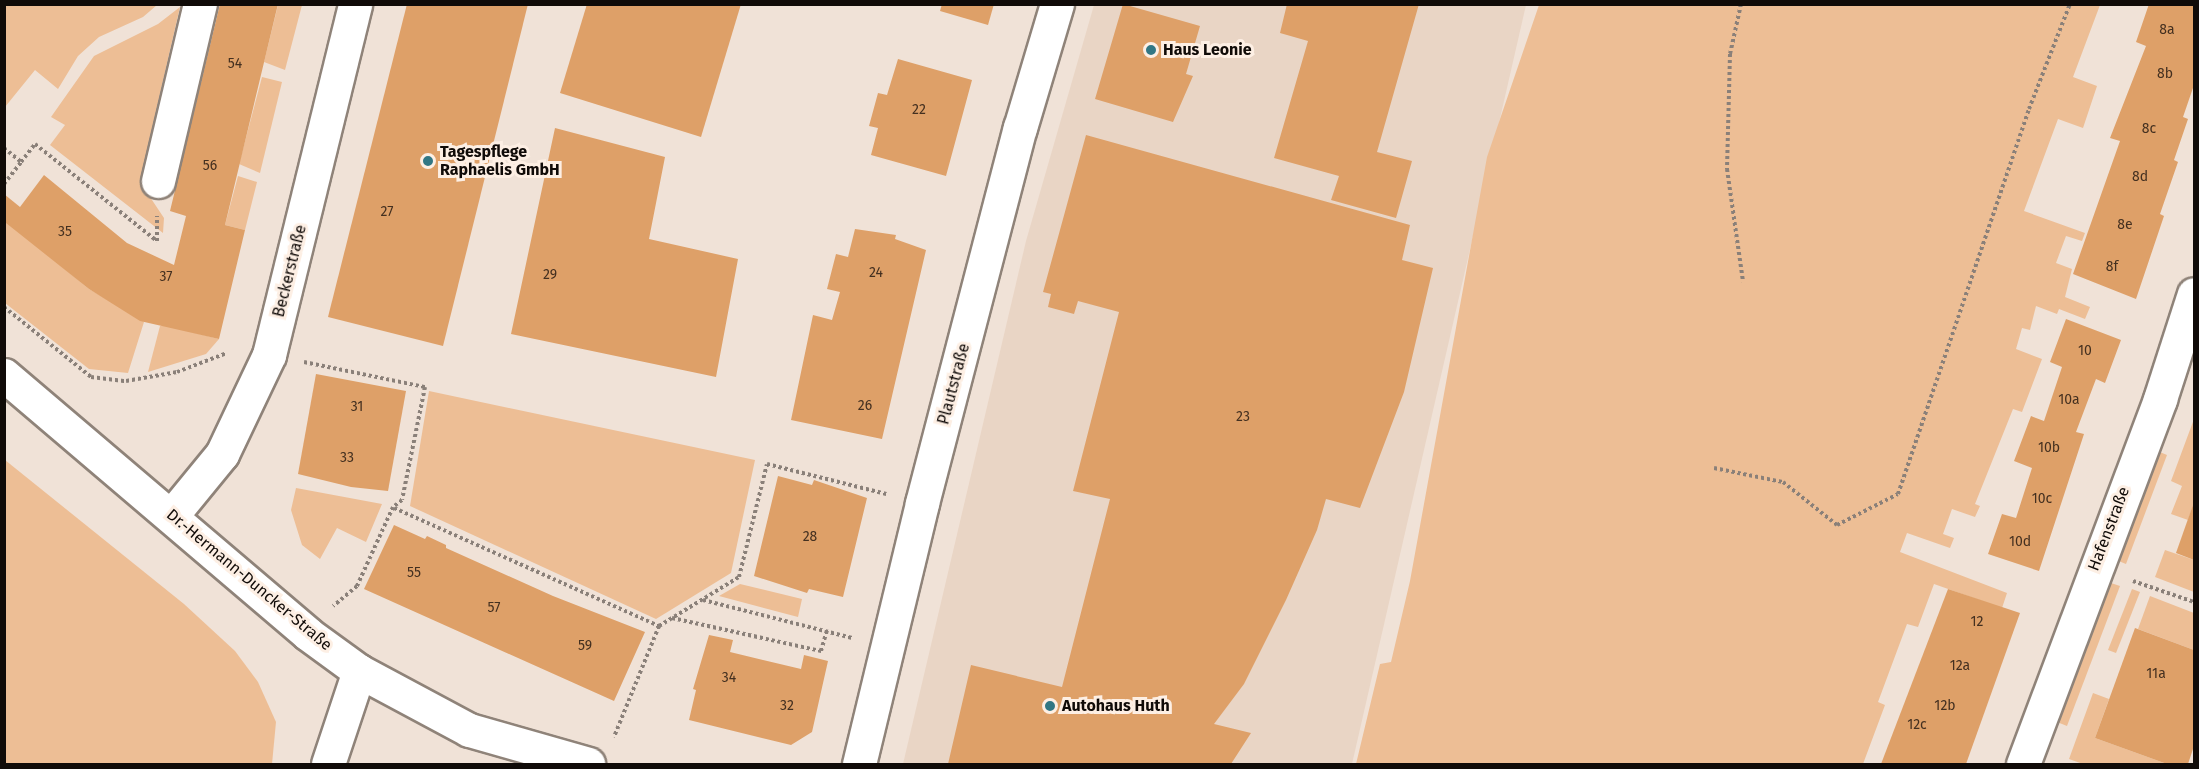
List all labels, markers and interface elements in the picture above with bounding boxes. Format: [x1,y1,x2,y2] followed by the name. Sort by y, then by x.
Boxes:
[2159,22,2175,38] house number: 8a
[1163,40,1252,60] place label: Haus Leonie
[1144,43,1158,57] marker: Haus Leonie
[228,56,242,72] house number: 54
[2157,66,2173,82] house number: 8b
[912,102,926,118] house number: 22
[2142,121,2156,137] house number: 8c
[440,142,560,180] place label: Tagespflege Raphaelis GmbH
[421,154,435,168] marker: Tagespflege Raphaelis GmbH
[203,158,217,174] house number: 56
[2132,169,2148,185] house number: 8d
[380,204,394,220] house number: 27
[2117,217,2133,233] house number: 8e
[269,223,311,319] street label: Beckerstraße
[58,224,72,240] house number: 35
[2106,259,2118,275] house number: 8f
[869,265,883,281] house number: 24
[543,267,557,283] house number: 29
[159,269,173,285] house number: 37
[934,341,974,427] street label: Plautstraße
[2078,343,2092,359] house number: 10
[2058,392,2080,408] house number: 10a
[858,398,872,414] house number: 26
[351,399,363,415] house number: 31
[1236,409,1250,425] house number: 23
[2038,440,2060,456] house number: 10b
[340,450,354,466] house number: 33
[2084,484,2134,574] street label: Hafenstraße
[2032,491,2052,507] house number: 10c
[162,505,336,655] street label: Dr.-Hermann-Duncker-Straße
[803,529,817,545] house number: 28
[2009,534,2031,550] house number: 10d
[407,565,421,581] house number: 55
[488,600,500,616] house number: 57
[1971,614,1983,630] house number: 12
[578,638,592,654] house number: 59
[1950,658,1970,674] house number: 12a
[2146,666,2166,682] house number: 11a
[722,670,736,686] house number: 34
[1062,696,1170,716] place label: Autohaus Huth
[780,698,794,714] house number: 32
[1934,698,1956,714] house number: 12b
[1043,699,1057,713] marker: Autohaus Huth
[1907,717,1927,733] house number: 12c

